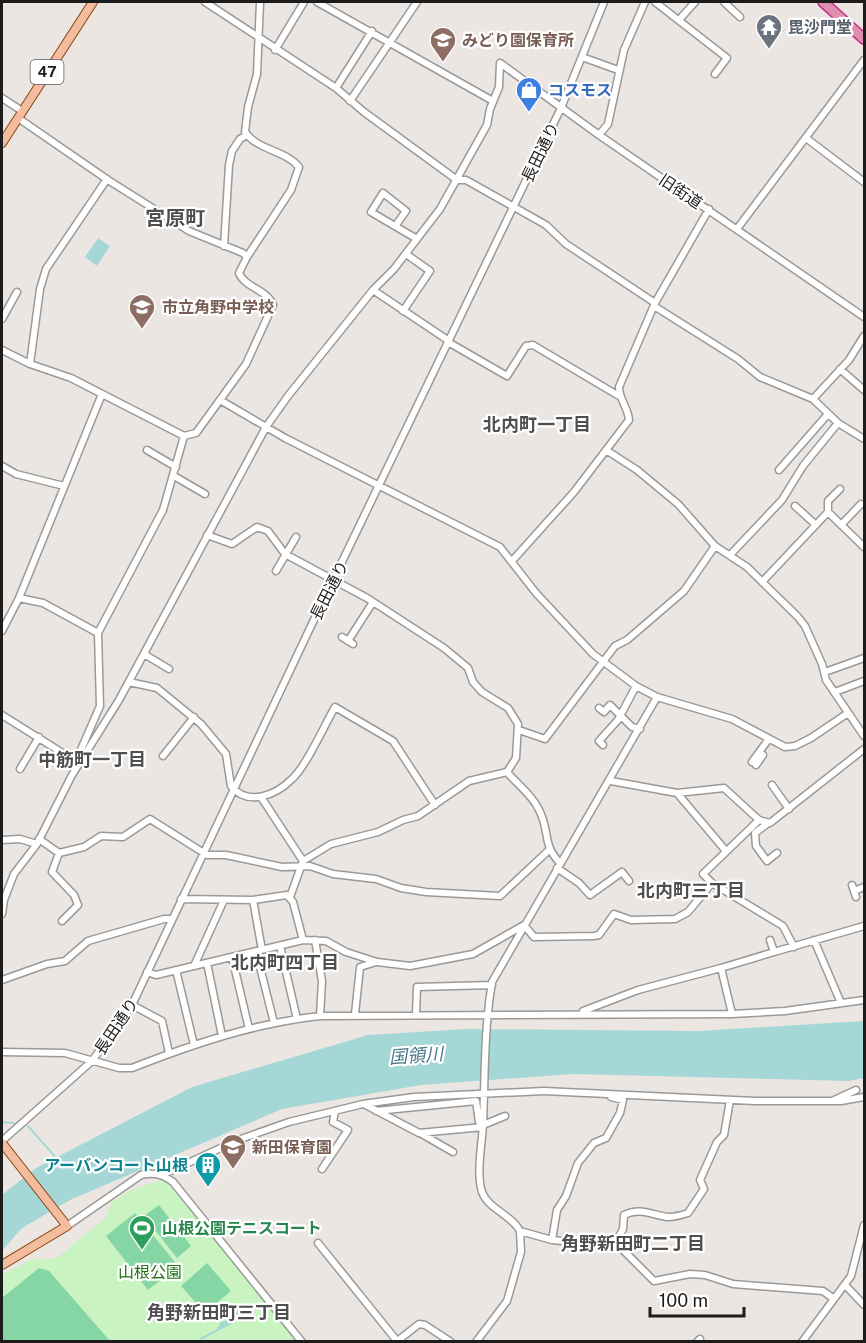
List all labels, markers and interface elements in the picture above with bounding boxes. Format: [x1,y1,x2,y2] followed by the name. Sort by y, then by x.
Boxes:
[754,12,784,50] temple icon: 毘沙門堂
[788,18,852,37] place label: 毘沙門堂
[428,25,458,63] school or university icon: みどり園保育所
[462,31,574,50] place label: みどり園保育所
[30,60,63,84] road number: 47
[514,75,544,113] shop icon: コスモス
[548,81,612,100] place label: コスモス
[518,119,563,185] street label: 長田通り
[656,170,706,213] street label: 旧街道
[145,206,205,230] district label: 宮原町
[127,292,157,330] school or university icon: 市立角野中学校
[162,298,274,317] place label: 市立角野中学校
[483,414,591,435] district label: 北内町一丁目
[306,557,352,623] street label: 長田通り
[38,749,146,770] district label: 中筋町一丁目
[637,880,745,901] district label: 北内町三丁目
[231,952,339,973] district label: 北内町四丁目
[91,994,142,1058] street label: 長田通り
[388,1043,446,1068] water label: 国領川
[218,1132,248,1170] school or university icon: 新田保育園
[252,1138,332,1157] place label: 新田保育園
[193,1150,223,1188] building icon: アーバンコート山根
[44,1156,188,1175] place label: アーバンコート山根
[127,1213,157,1251] sports icon: 山根公園テニスコート
[162,1219,322,1238] place label: 山根公園テニスコート
[561,1233,705,1254] district label: 角野新田町二丁目
[118,1263,182,1282] park label: 山根公園
[650,1280,744,1318] scale bar
[659,1290,708,1311] text: 100 m
[147,1302,291,1323] district label: 角野新田町三丁目

